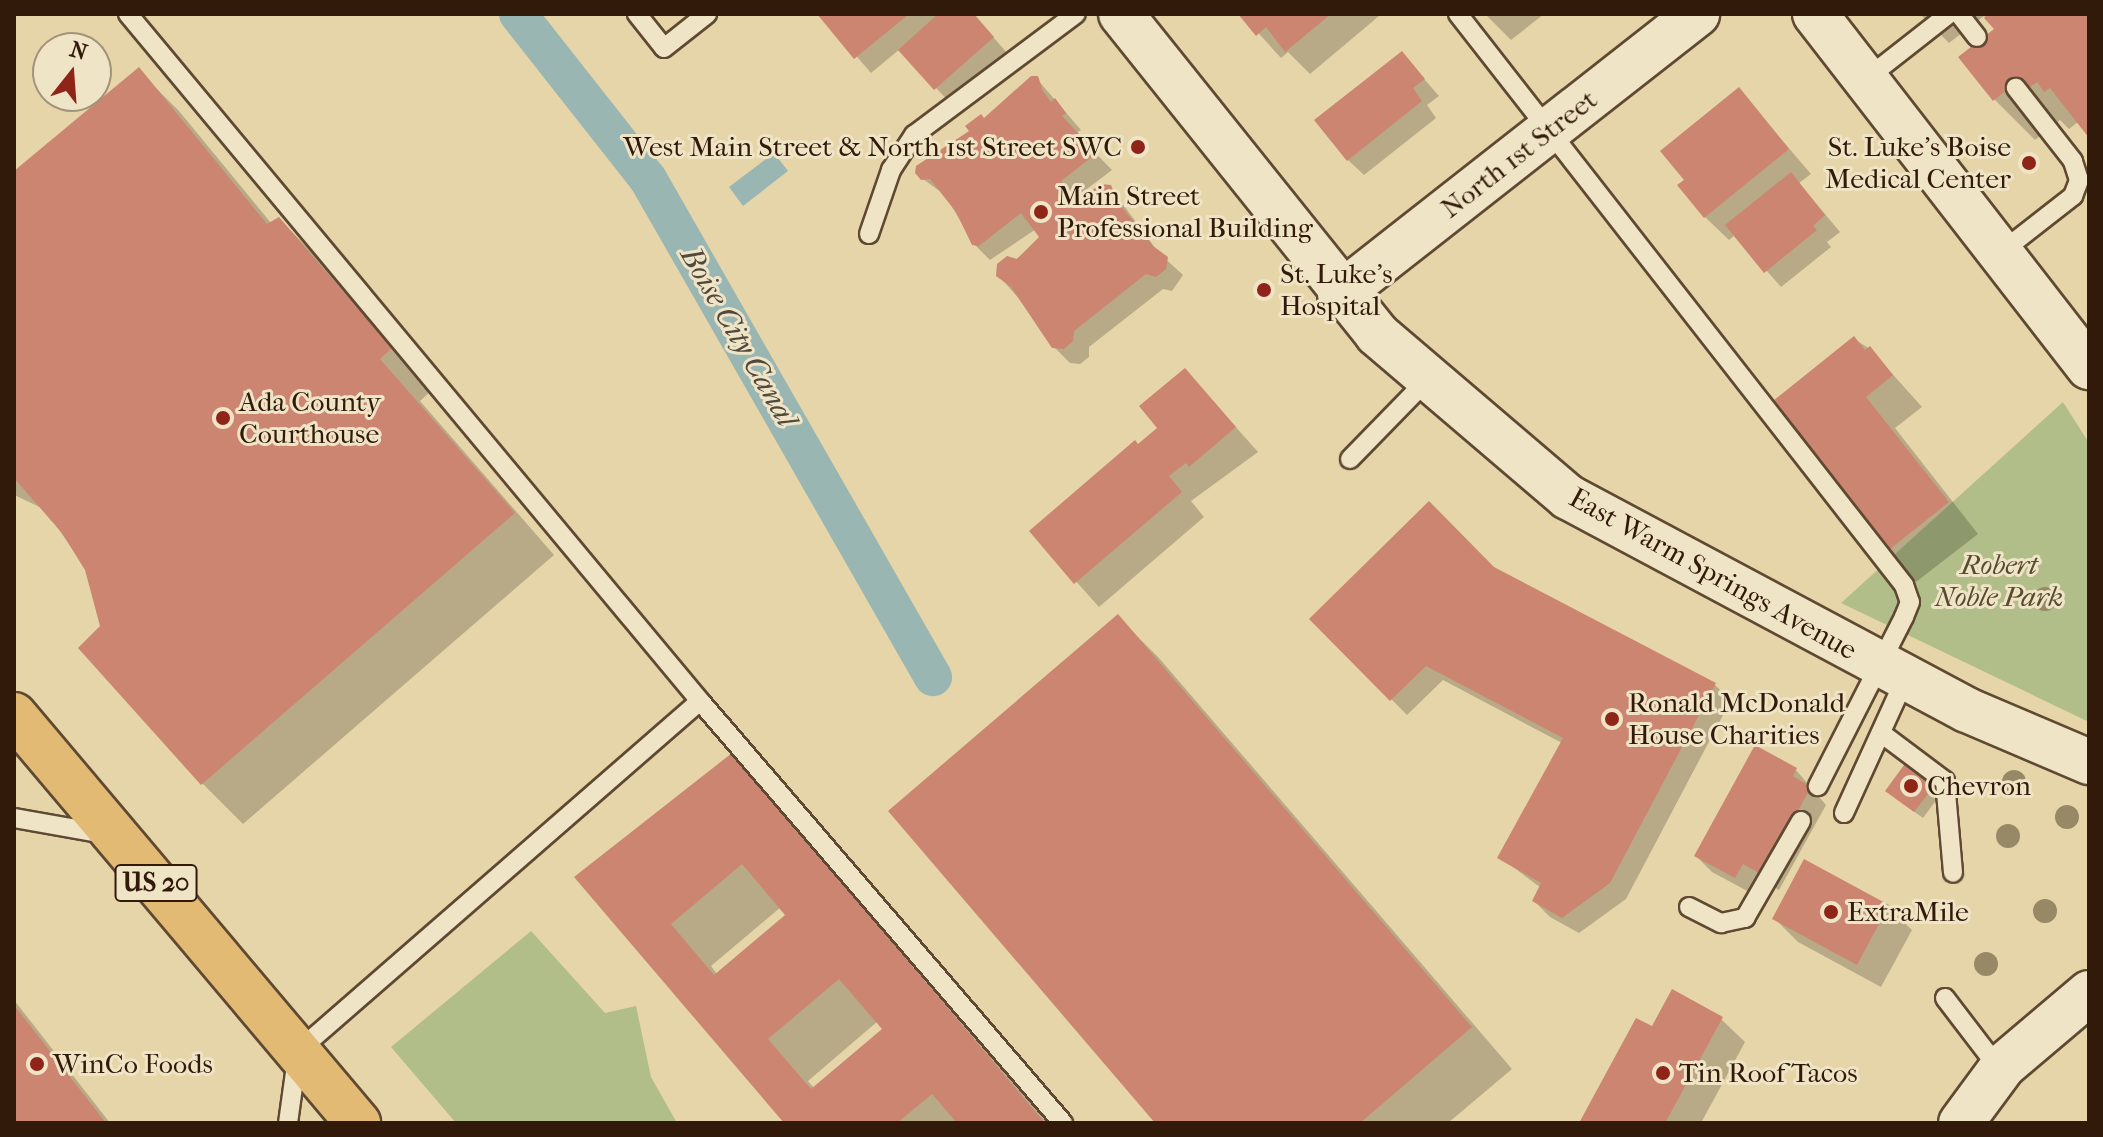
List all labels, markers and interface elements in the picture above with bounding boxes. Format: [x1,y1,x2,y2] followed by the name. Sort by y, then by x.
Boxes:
[32,32,112,112] north arrow
[67,36,90,66] text: N
[1434,83,1604,225] street label: North 1st Street
[623,130,1122,164] place label: West Main Street & North 1st Street SWC
[1825,130,2011,196] place label: St. Luke's Boise Medical Center
[1129,138,1147,156] marker: West Main Street & North 1st Street SWC
[2018,152,2040,174] marker: St. Luke's Boise Medical Center
[1057,179,1313,245] place label: Main Street Professional Building
[1032,203,1050,221] marker: Main Street Professional Building
[672,241,804,433] water label: Boise City Canal
[1280,257,1393,323] place label: St. Luke's Hospital
[1255,281,1273,299] marker: St. Luke's Hospital
[239,385,381,451] place label: Ada County Courthouse
[214,409,232,427] marker: Ada County Courthouse
[1563,481,1863,667] street label: East Warm Springs Avenue
[1935,548,2063,614] park label: Robert Noble Park
[1628,686,1845,752] place label: Ronald McDonald House Charities
[1603,710,1621,728] marker: Ronald McDonald House Charities
[1927,769,2031,803] place label: Chevron
[1902,777,1920,795] marker: Chevron
[114,861,198,905] road number: US 20
[1847,895,1969,929] place label: ExtraMile
[1822,903,1840,921] marker: ExtraMile
[53,1047,213,1081] place label: WinCo Foods
[28,1055,46,1073] marker: WinCo Foods
[1679,1056,1858,1090] place label: Tin Roof Tacos
[1654,1064,1672,1082] marker: Tin Roof Tacos

